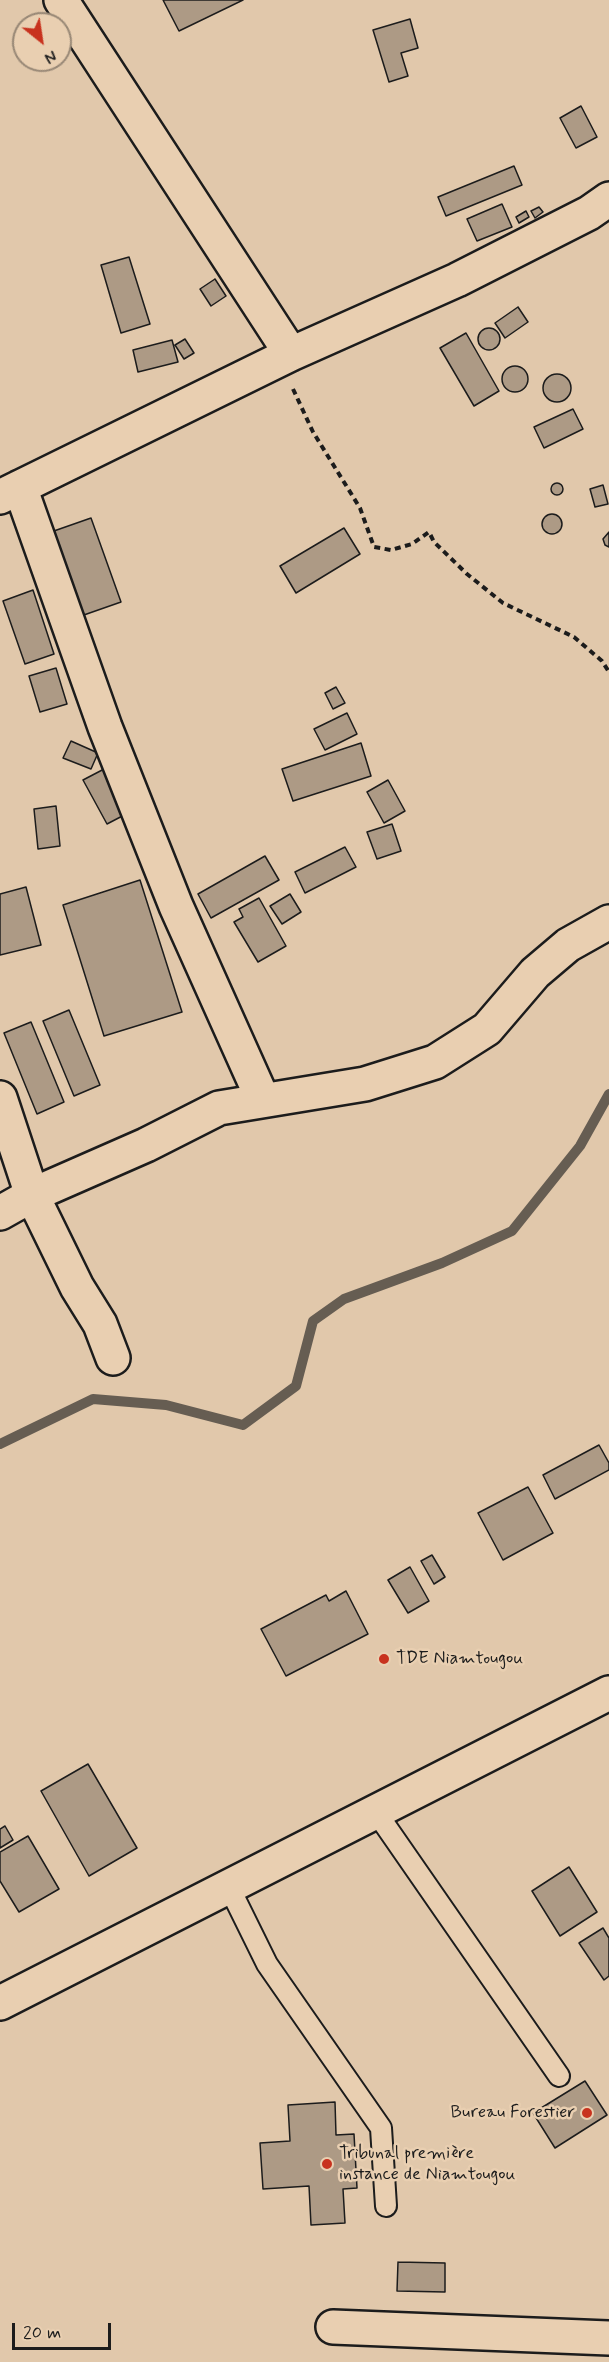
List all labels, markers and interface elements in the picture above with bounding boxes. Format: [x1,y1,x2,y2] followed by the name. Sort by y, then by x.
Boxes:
[12,12,72,72] north arrow
[40,45,60,68] text: N
[396,1648,523,1670] place label: TDE Niamtougou
[377,1652,391,1666] marker: TDE Niamtougou
[451,2102,575,2124] place label: Bureau Forestier
[580,2106,594,2120] marker: Bureau Forestier
[339,2143,515,2186] place label: Tribunal première instance de Niamtougou
[320,2157,334,2171] marker: Tribunal première instance de Niamtougou
[15,2311,114,2349] scale bar
[23,2321,61,2345] text: 20 m

